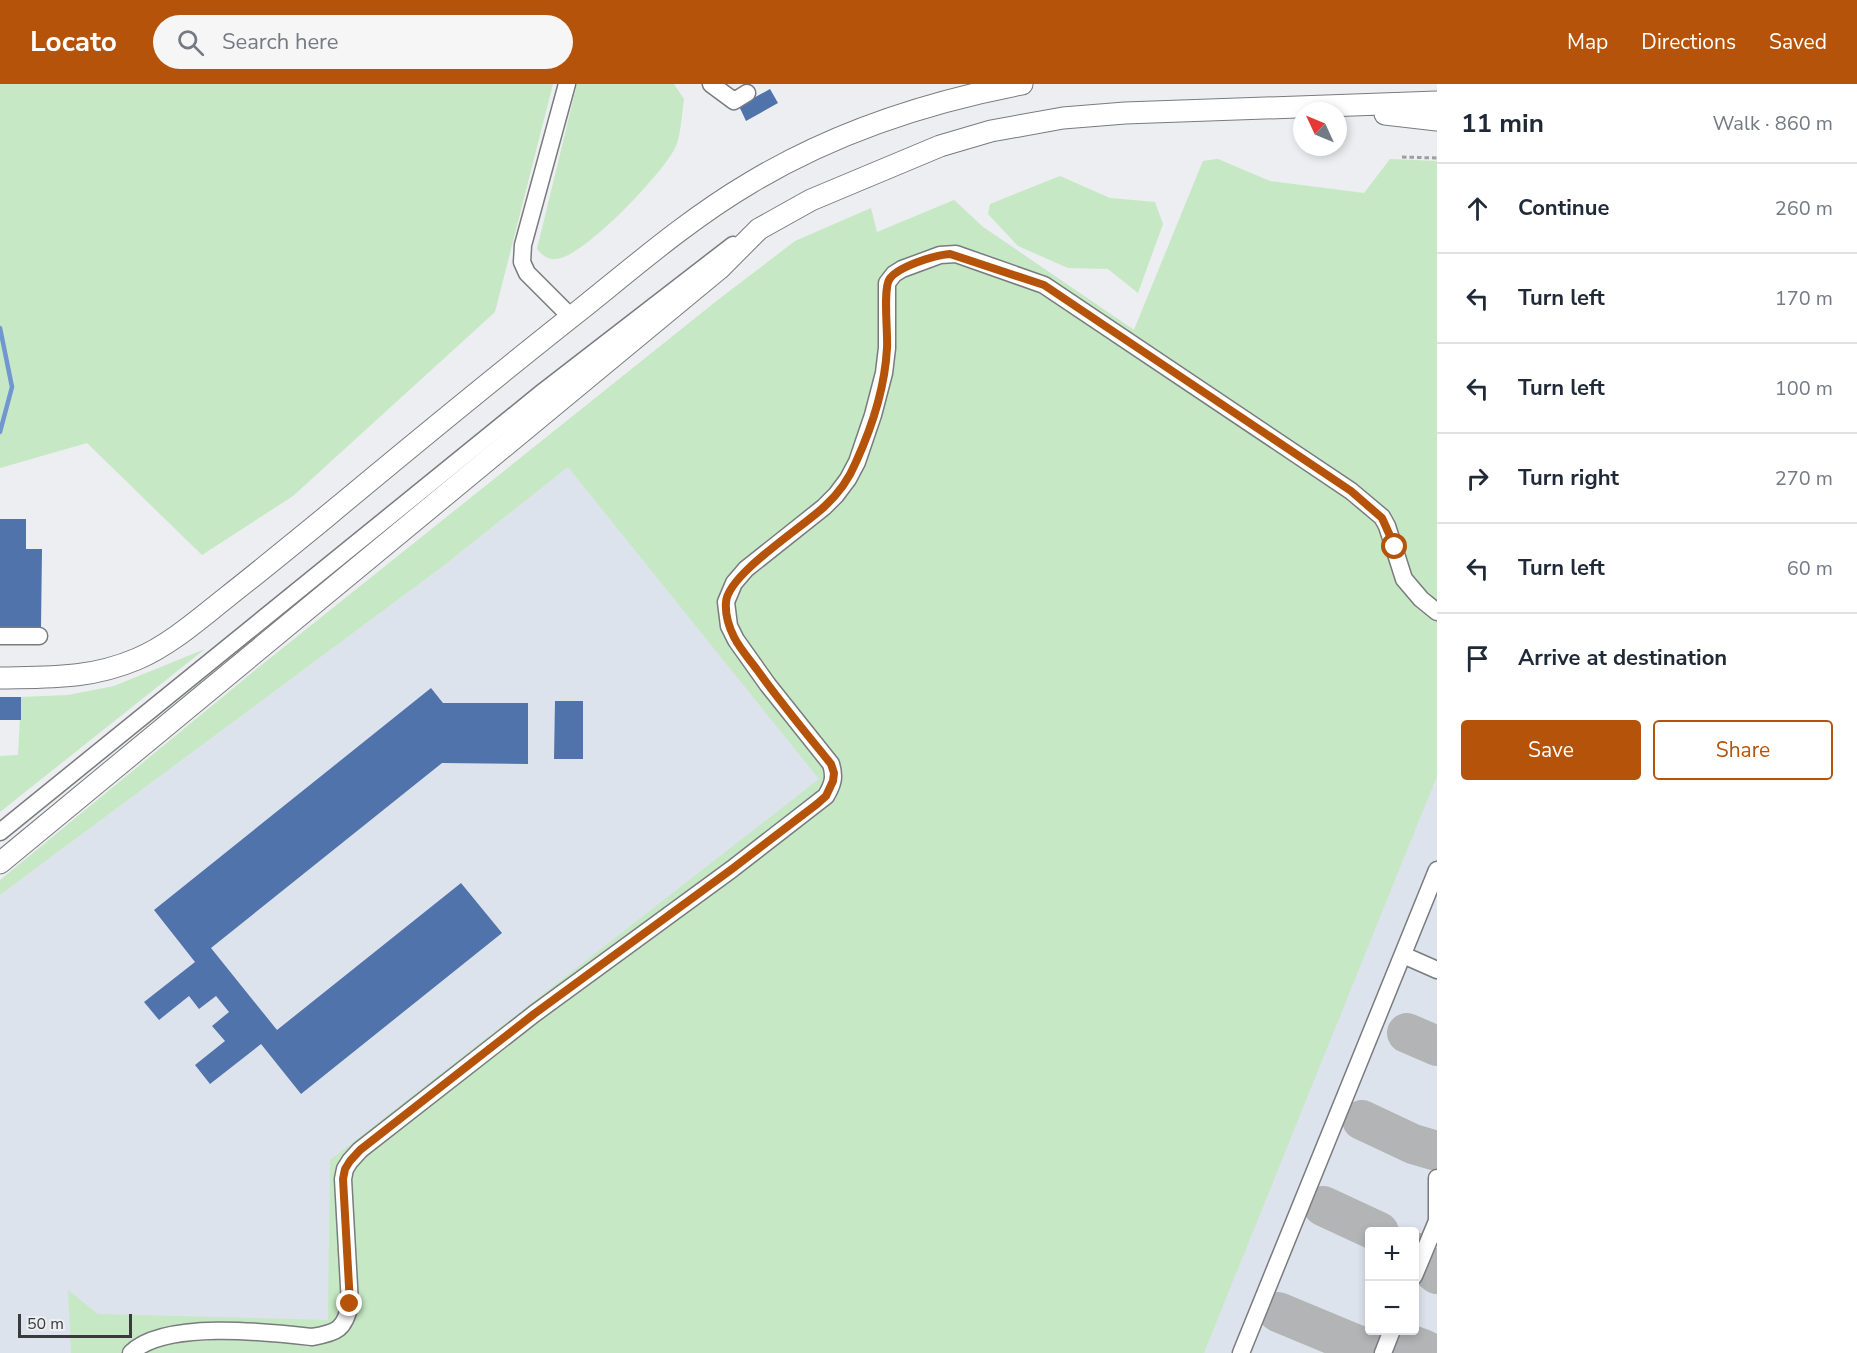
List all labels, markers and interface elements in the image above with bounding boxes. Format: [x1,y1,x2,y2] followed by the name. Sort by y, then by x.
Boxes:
[153,15,573,69] search box
[30,23,117,61] text: Locato
[174,26,207,59] icon: search
[222,27,339,57] text: Search here
[1567,28,1608,56] text: Map
[1641,28,1736,56] text: Directions
[1769,28,1827,56] text: Saved
[1293,102,1347,156] north arrow
[1461,106,1544,141] text: 11 min
[1713,110,1833,137] text: Walk · 860 m
[1461,192,1494,225] icon: ahead
[1518,193,1609,223] text: Continue
[1775,195,1833,222] text: 260 m
[1461,282,1494,315] icon: left
[1518,283,1605,313] text: Turn left
[1775,285,1833,312] text: 170 m
[1461,372,1494,405] icon: left
[1518,373,1605,403] text: Turn left
[1775,375,1833,402] text: 100 m
[1461,462,1494,495] icon: right
[1518,463,1619,493] text: Turn right
[1775,465,1833,492] text: 270 m
[1381,533,1407,559] route start
[1461,552,1494,585] icon: left
[1518,553,1605,583] text: Turn left
[1787,555,1833,582] text: 60 m
[1461,642,1494,675] icon: arrive
[1518,643,1727,673] text: Arrive at destination
[1461,720,1641,780] button: Save
[1653,720,1833,780] button: Share
[1365,1227,1419,1335] map controls
[1365,1227,1419,1281] button: +
[1365,1281,1419,1335] button: −
[336,1290,362,1316] route end
[18,1311,132,1338] scale bar
[27,1313,64,1335] text: 50 m

